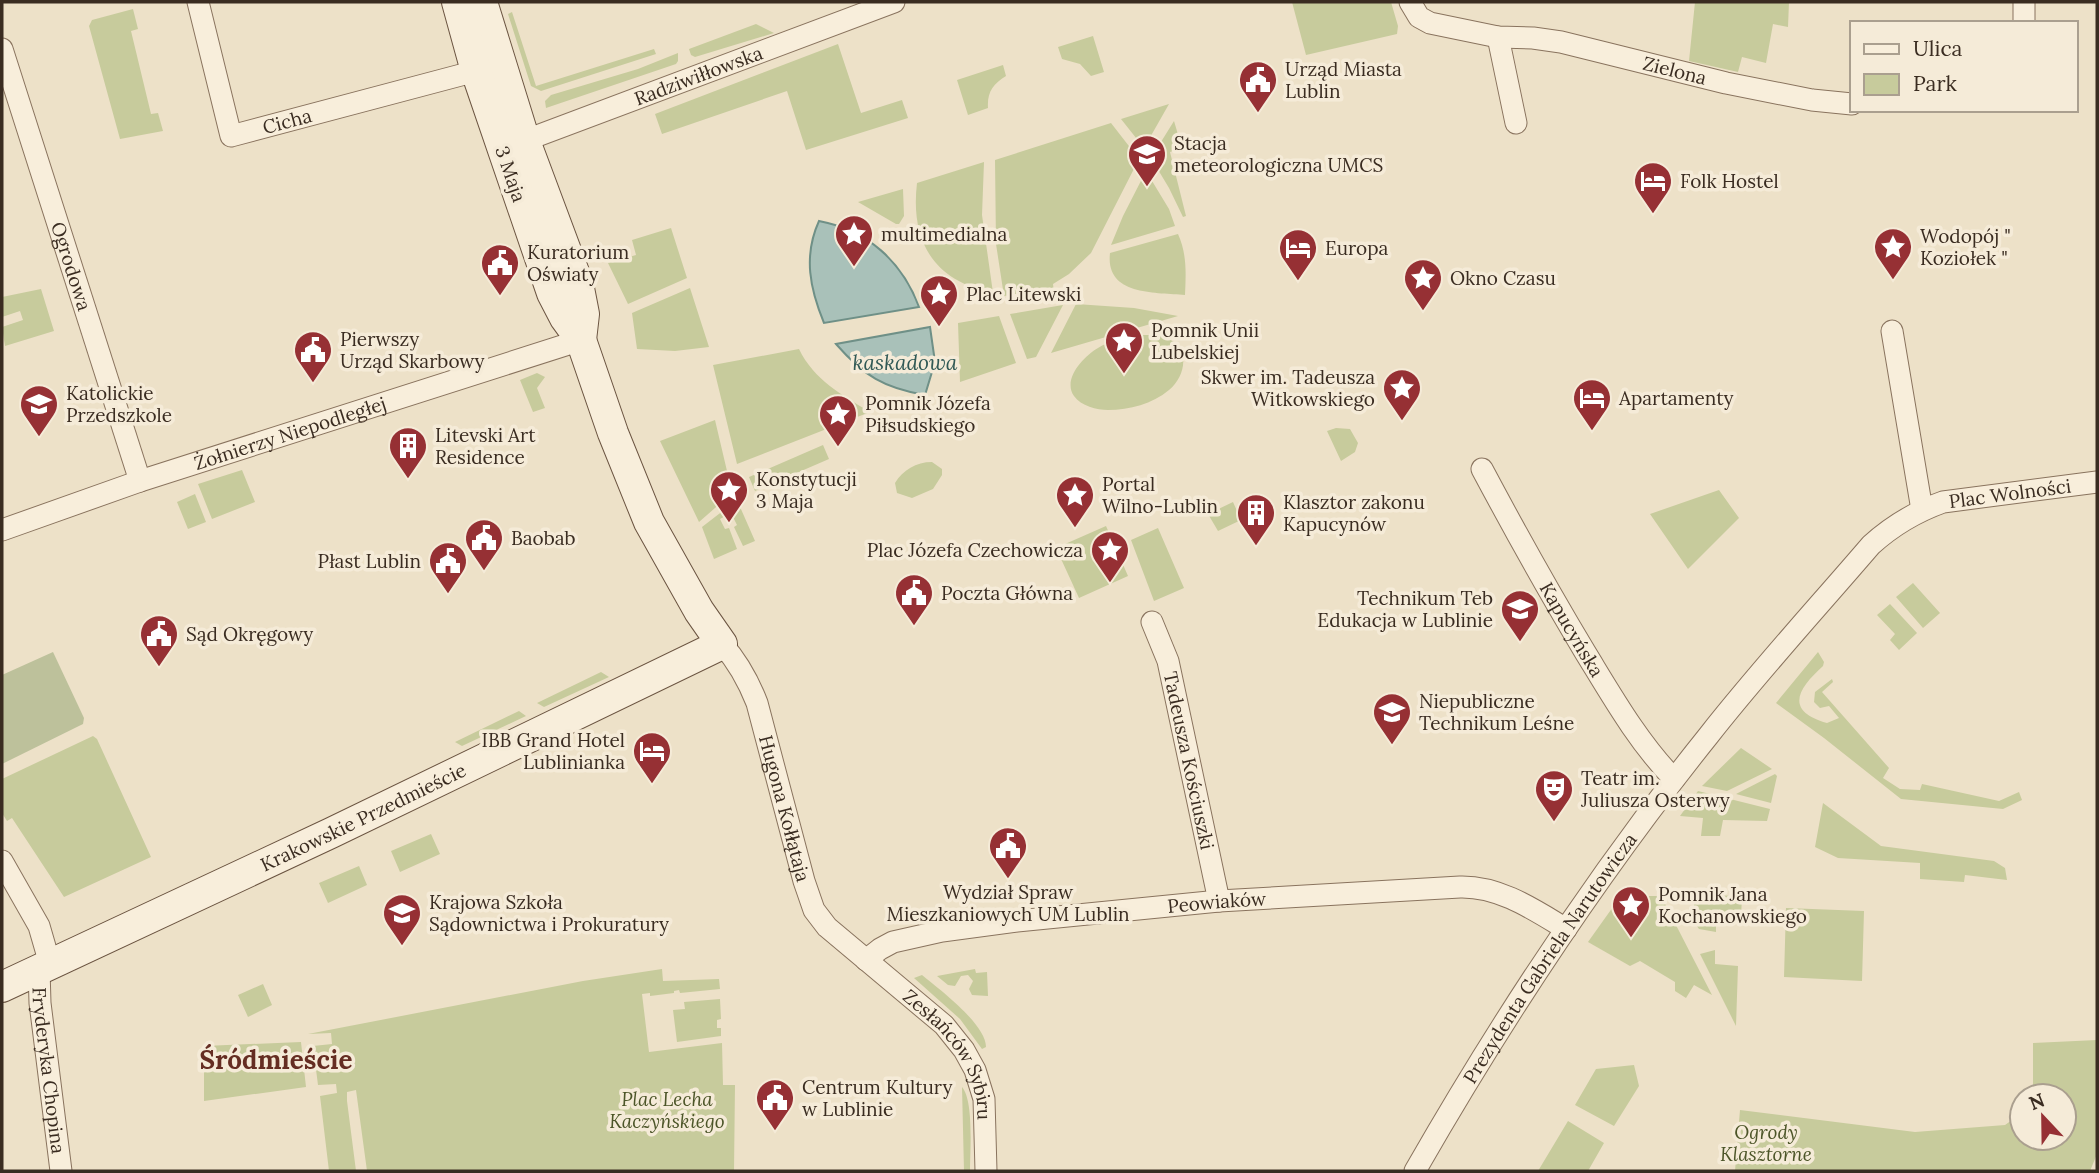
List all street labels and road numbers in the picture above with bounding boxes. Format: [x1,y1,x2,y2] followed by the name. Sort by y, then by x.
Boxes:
[631,40,766,110] street label: Radziwiłłowska
[1640,51,1709,90] street label: Zielona
[260,103,314,139] street label: Cicha
[490,143,532,205] street label: 3 Maja
[46,219,97,314] street label: Ogrodowa
[191,391,389,475] street label: Żołnierzy Niepodległej
[1947,473,2072,513] street label: Plac Wolności
[1535,578,1609,681] street label: Kapucyńska
[1159,669,1220,852] street label: Tadeusza Kościuszki
[754,733,816,885] street label: Hugona Kołłątaja
[256,758,470,876] street label: Krakowskie Przedmieście
[1458,828,1642,1088] street label: Prezydenta Gabriela Narutowicza
[1166,886,1267,918] street label: Peowiaków
[898,984,997,1120] street label: Zesłańców Sybiru
[28,987,71,1155] street label: Fryderyka Chopina

